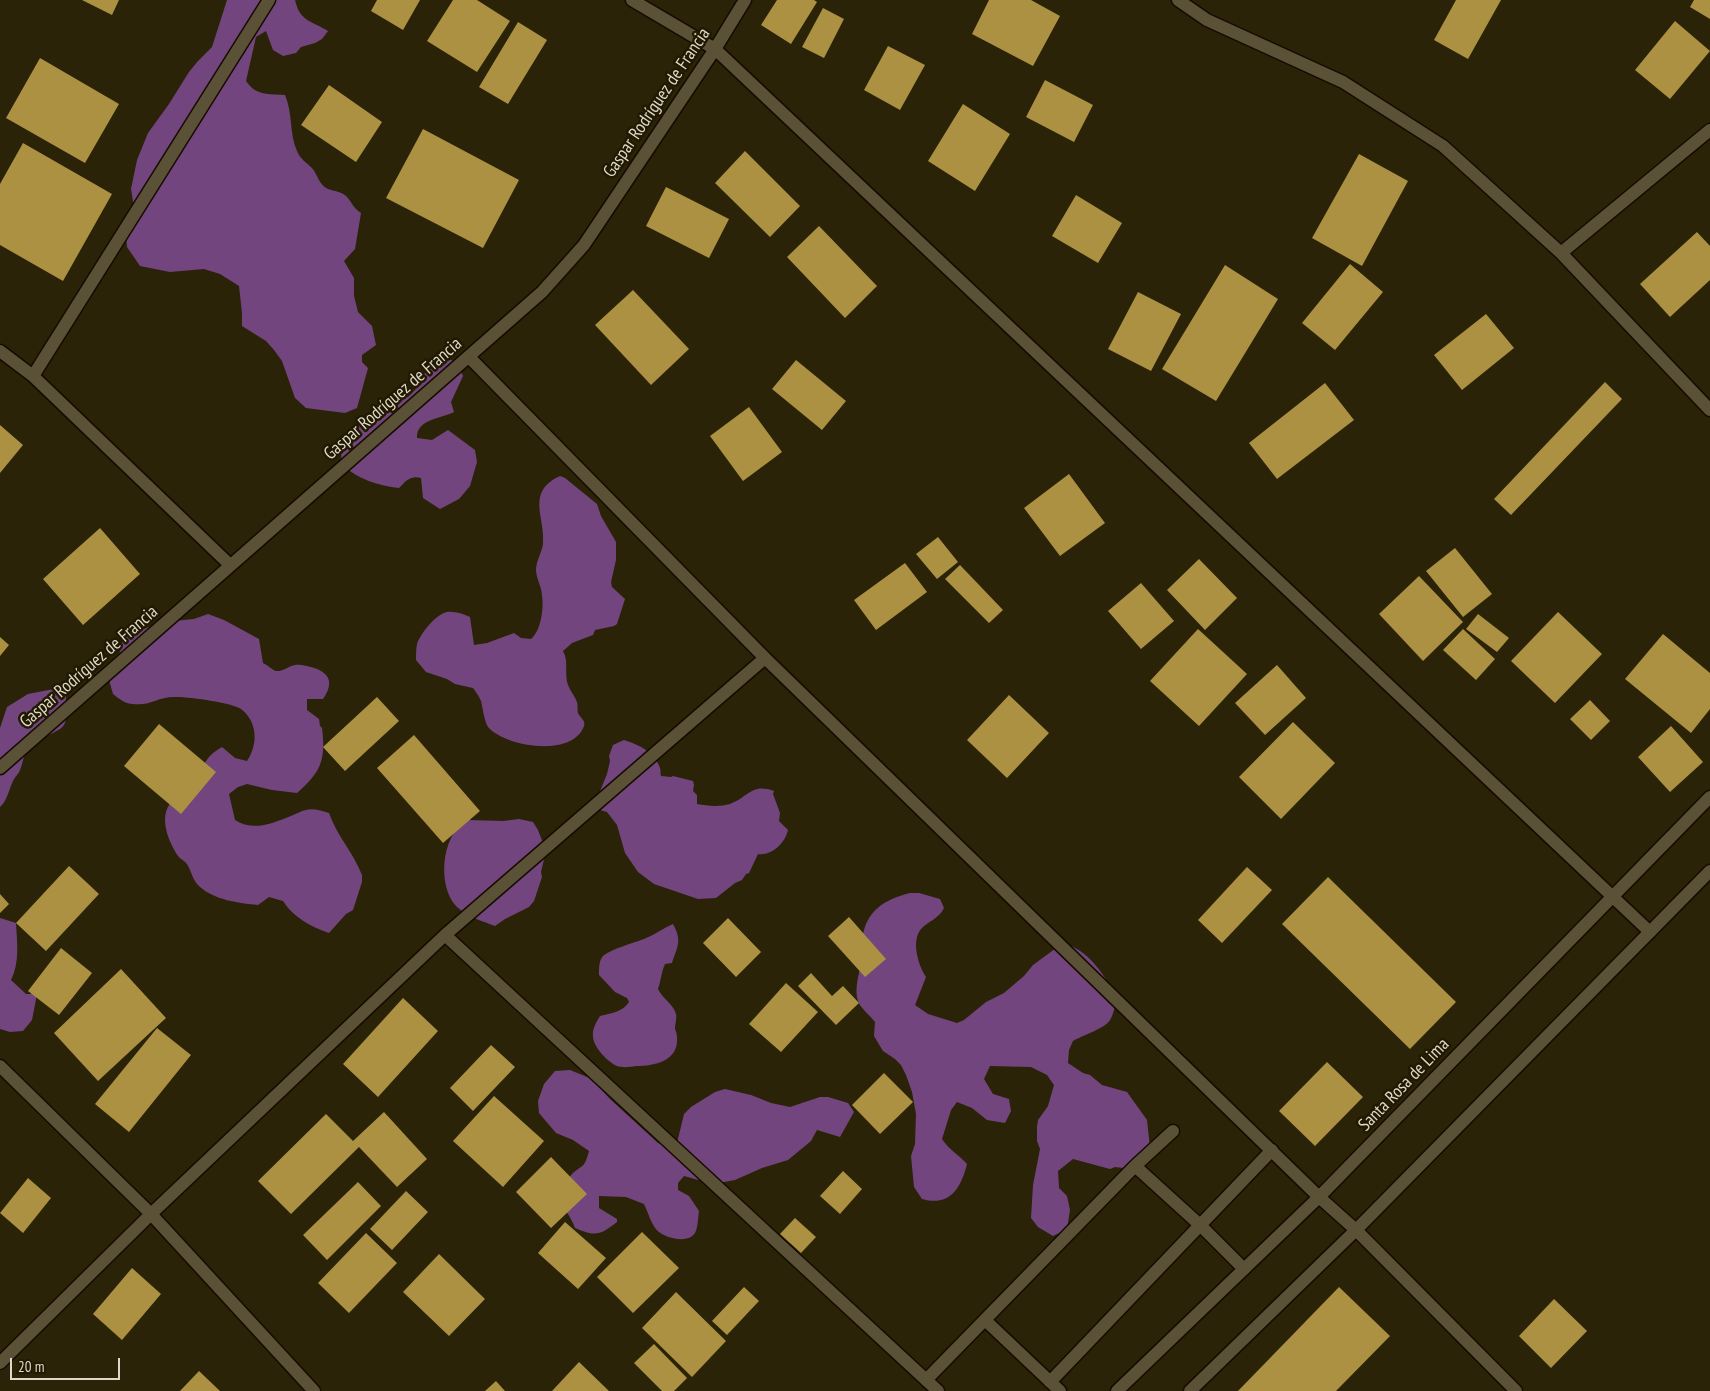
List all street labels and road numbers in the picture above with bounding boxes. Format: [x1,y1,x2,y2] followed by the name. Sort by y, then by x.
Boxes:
[599,24,715,182] street label: Gaspar Rodríguez de Francia
[320,333,466,465] street label: Gaspar Rodríguez de Francia
[16,601,162,733] street label: Gaspar Rodríguez de Francia
[1354,1034,1454,1136] street label: Santa Rosa de Lima

